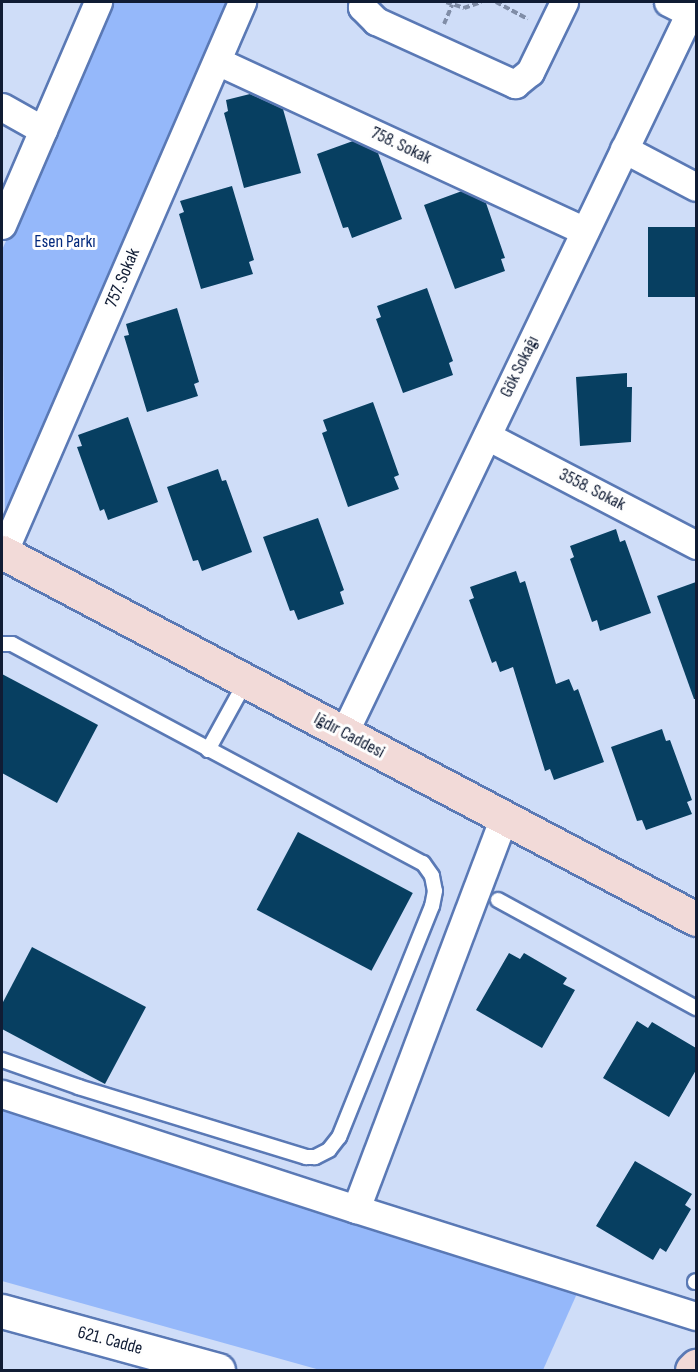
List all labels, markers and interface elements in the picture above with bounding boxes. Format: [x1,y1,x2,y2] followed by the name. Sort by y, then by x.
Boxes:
[367,123,435,169] street label: 758. Sokak
[34,231,96,253] park label: Esen Parkı
[101,245,145,311] street label: 757. Sokak
[496,333,544,401] street label: Gök Sokağı
[555,464,629,516] street label: 3558. Sokak
[310,708,388,764] street label: Iğdır Caddesi
[75,1322,145,1360] street label: 621. Cadde

